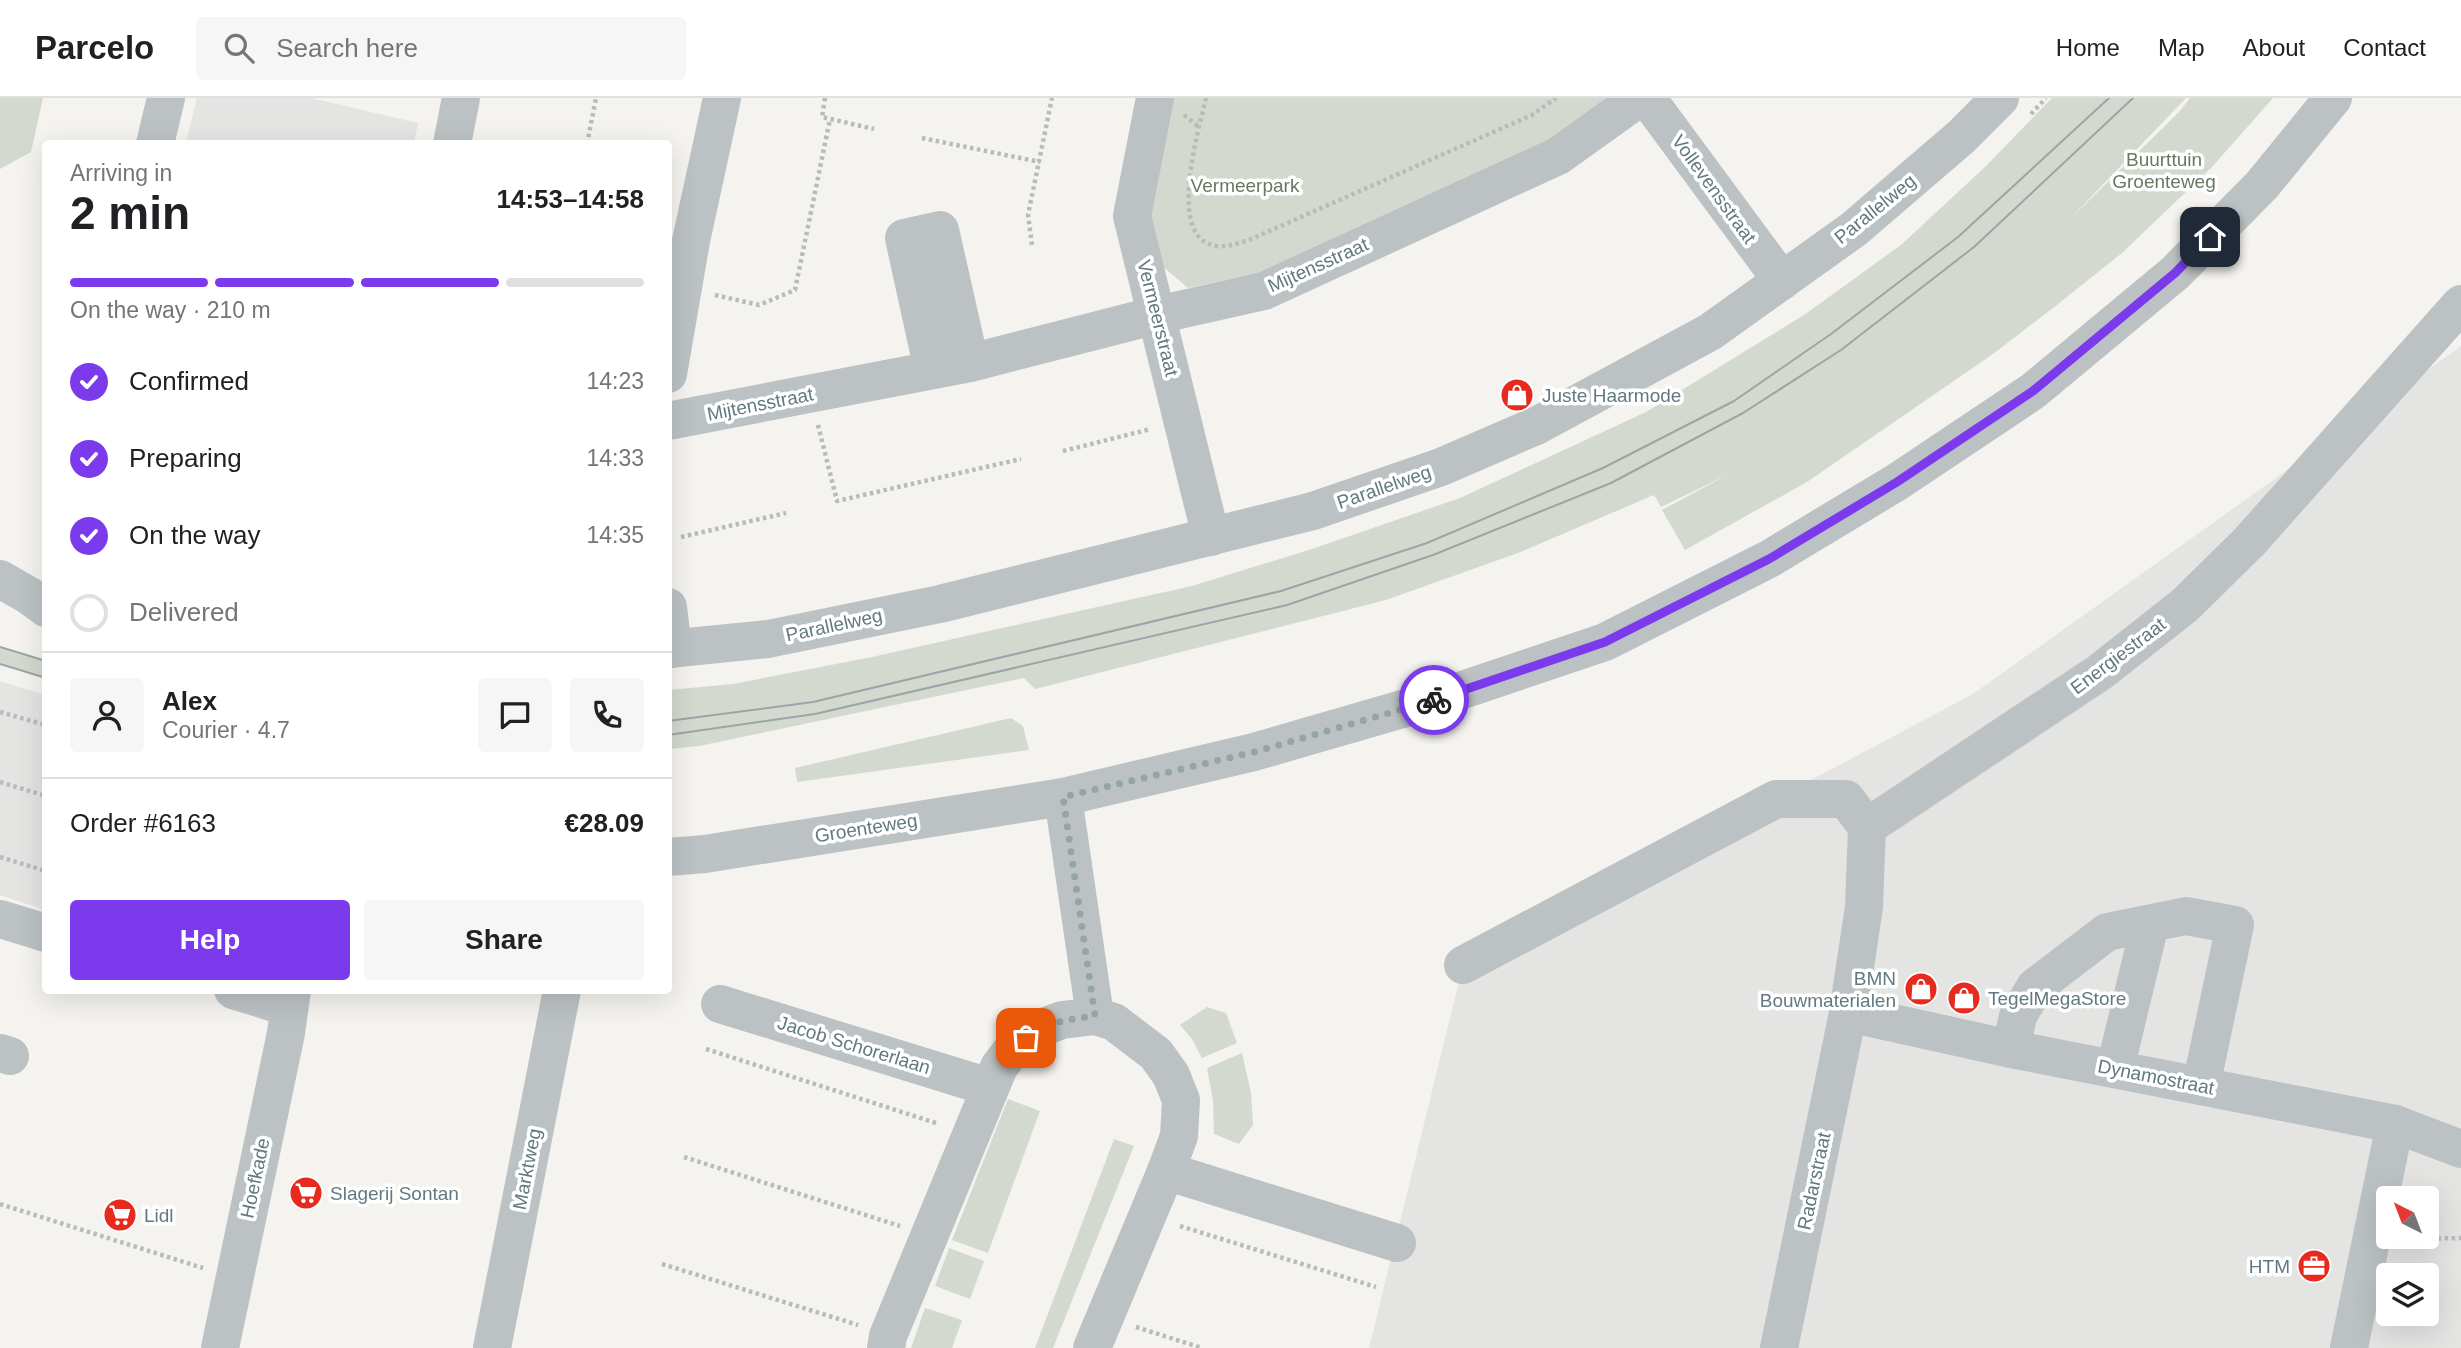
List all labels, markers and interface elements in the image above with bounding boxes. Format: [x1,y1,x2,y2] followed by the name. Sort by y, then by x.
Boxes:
[196,17,686,80] search box
[35,29,154,66] text: Parcelo
[220,29,258,67] icon: search
[276,33,418,63] text: Search here
[2056,34,2120,61] text: Home
[2158,34,2205,61] text: Map
[2243,34,2305,61] text: About
[2343,34,2426,61] text: Contact
[1668,131,1761,248] street label: Vollevensstraat
[2112,149,2216,192] park label: Buurttuin Groenteweg
[70,160,172,186] text: Arriving in
[1830,170,1920,248] street label: Parallelweg
[1191,175,1300,196] park label: Vermeerpark
[497,184,644,214] text: 14:53–14:58
[70,187,190,239] text: 2 min
[2180,207,2240,267] pin
[2191,218,2229,256] icon: home
[1265,233,1372,296] street label: Mijtensstraat
[1133,258,1183,379] street label: Vermeerstraat
[70,297,271,323] text: On the way · 210 m
[70,363,108,401] icon: check
[129,366,249,396] text: Confirmed
[586,368,644,394] text: 14:23
[1498,376,1536,414] shop icon: Juste Haarmode
[705,383,816,425] street label: Mijtensstraat
[1542,385,1681,406] place label: Juste Haarmode
[70,440,108,478] icon: check
[129,443,242,473] text: Preparing
[586,445,644,471] text: 14:33
[1334,461,1434,513] street label: Parallelweg
[70,517,108,555] icon: check
[129,520,261,550] text: On the way
[586,522,644,548] text: 14:35
[129,597,239,627] text: Delivered
[784,605,884,645] street label: Parallelweg
[2067,613,2170,698] street label: Energiestraat
[1399,665,1469,735] courier
[70,678,144,752] button: person
[478,678,552,752] button: chat
[570,678,644,752] button: phone
[1415,681,1453,719] icon: bike
[162,686,217,716] text: Alex
[162,717,290,743] text: Courier · 4.7
[70,808,216,838] text: Order #6163
[564,808,644,838] text: €28.09
[813,810,919,846] street label: Groenteweg
[70,900,350,980] button: Help
[364,900,644,980] button: Share
[1760,968,1896,1011] place label: BMN Bouwmaterialen
[1902,970,1940,1008] shop icon: BMN Bouwmaterialen
[1945,979,1983,1017] shop icon: TegelMegaStore
[1988,988,2126,1009] place label: TegelMegaStore
[996,1008,1056,1068] pin
[775,1012,933,1078] street label: Jacob Schorerlaan
[1007,1019,1045,1057] icon: bag
[2096,1055,2217,1099] street label: Dynamostraat
[509,1127,545,1211] street label: Marktweg
[1793,1130,1835,1232] street label: Radarstraat
[236,1136,274,1220] street label: Hoefkade
[287,1174,325,1212] supermarket icon: Slagerij Sontan
[330,1183,459,1204] place label: Slagerij Sontan
[2376,1186,2440,1250] north arrow
[2376,1186,2439,1326] map controls
[101,1196,139,1234] supermarket icon: Lidl
[144,1205,174,1226] place label: Lidl
[2295,1247,2333,1285] office icon: HTM
[2249,1256,2290,1277] place label: HTM
[2376,1263,2439,1326] button: layers

